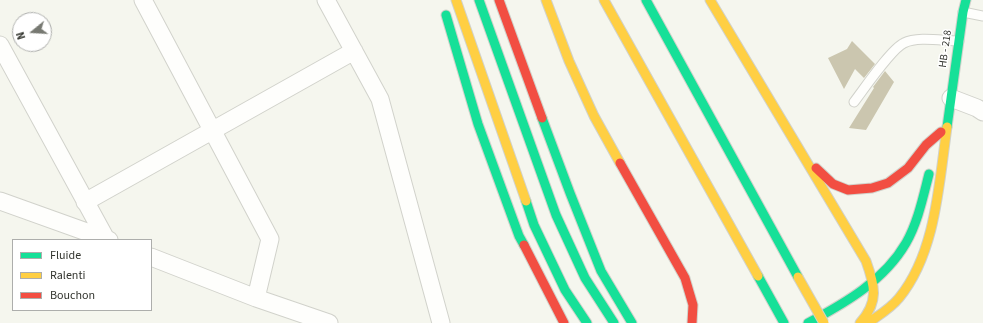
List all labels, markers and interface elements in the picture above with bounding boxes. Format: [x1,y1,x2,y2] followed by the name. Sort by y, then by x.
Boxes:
[12,12,52,52] north arrow
[937,29,955,69] street label: HB - 218
[13,30,29,41] text: N
[12,239,152,311] legend
[50,247,81,264] text: Fluide
[50,267,85,284] text: Ralenti
[50,287,95,304] text: Bouchon

